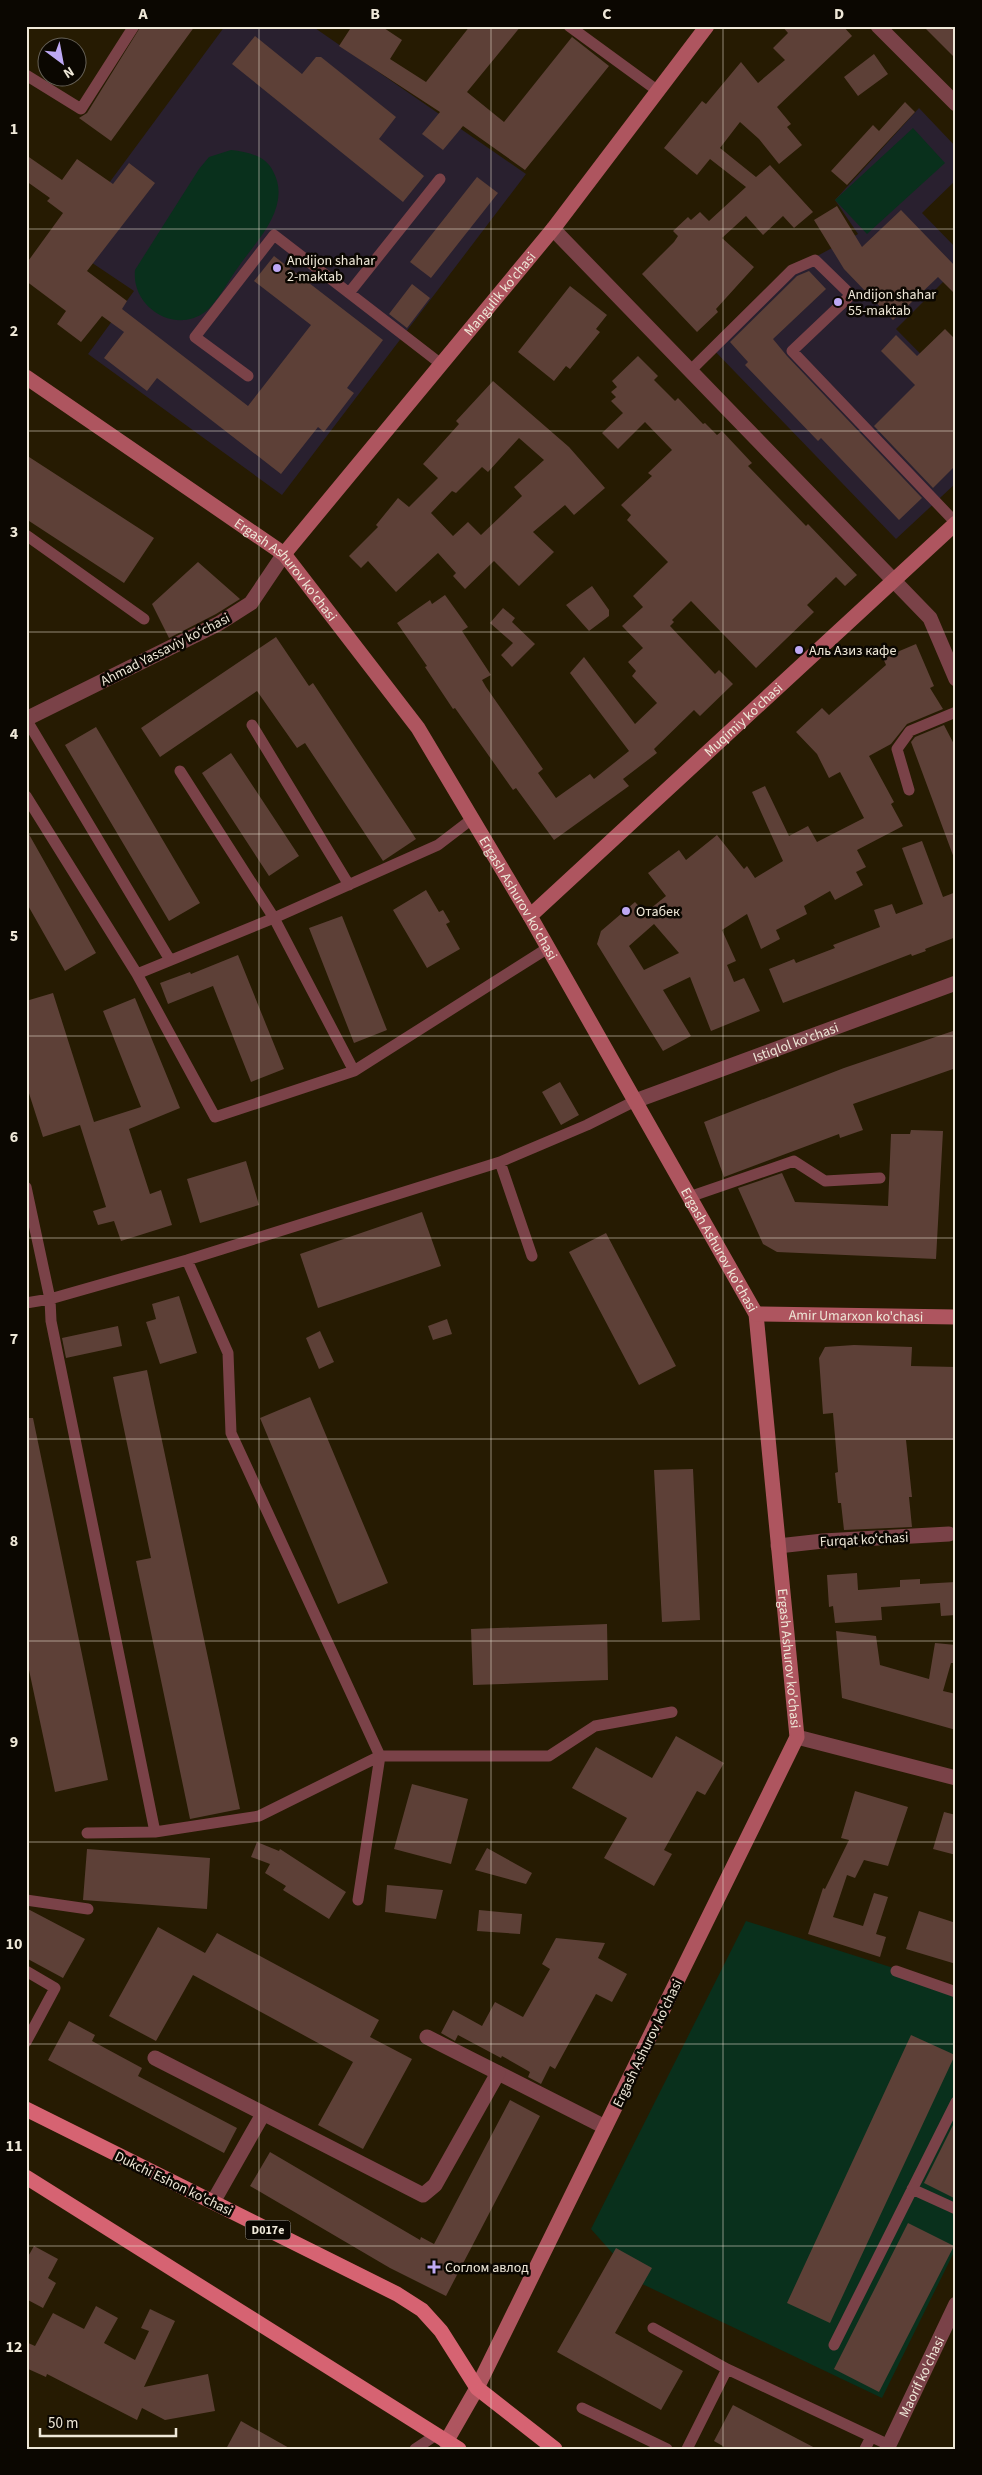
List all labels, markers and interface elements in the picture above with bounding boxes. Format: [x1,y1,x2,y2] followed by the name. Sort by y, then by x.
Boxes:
[137,3,148,25] text: A
[370,3,380,25] text: B
[602,3,612,25] text: C
[834,3,844,25] text: D
[38,38,88,88] north arrow
[59,61,78,83] text: N
[10,118,18,140] text: 1
[459,248,541,341] street label: Mangulik ko'chasi
[287,251,375,287] place label: Andijon shahar 2-maktab
[271,262,283,274] marker: Andijon shahar 2-maktab
[848,285,936,321] place label: Andijon shahar 55-maktab
[832,296,844,308] marker: Andijon shahar 55-maktab
[10,320,18,342] text: 2
[230,514,341,626] street label: Ergash Ashurov ko'chasi
[10,521,18,543] text: 3
[97,609,234,691] street label: Ahmad Yassaviy koʻchasi
[809,641,896,661] place label: Аль Азиз кафе
[793,644,805,656] marker: Аль Азиз кафе
[700,679,788,762] street label: Muqimiy ko'chasi
[10,723,19,745] text: 4
[474,833,562,964] street label: Ergash Ashurov ko'chasi
[636,902,680,922] place label: Отабек
[620,905,632,917] marker: Отабек
[10,925,18,947] text: 5
[750,1018,842,1068] street label: Istiqlol ko'chasi
[10,1126,18,1148] text: 6
[675,1184,762,1316] street label: Ergash Ashurov ko'chasi
[789,1305,923,1328] street label: Amir Umarxon ko'chasi
[10,1328,18,1350] text: 7
[819,1528,909,1552] street label: Furqat koʻchasi
[10,1530,18,1552] text: 8
[772,1588,805,1729] street label: Ergash Ashurov ko'chasi
[10,1731,18,1753] text: 9
[6,1933,22,1955] text: 10
[608,1976,688,2111] street label: Ergash Ashurov ko'chasi
[6,2135,22,2157] text: 11
[111,2147,236,2221] street label: Dukchi Eshon ko'chasi
[246,2220,290,2240] road number: D017e
[445,2258,529,2278] place label: Соглом авлод
[427,2260,441,2274] marker: Соглом авлод
[894,2333,950,2421] street label: Maorif ko'chasi
[6,2336,22,2358] text: 12
[40,2405,176,2437] scale bar
[48,2413,78,2434] text: 50 m

